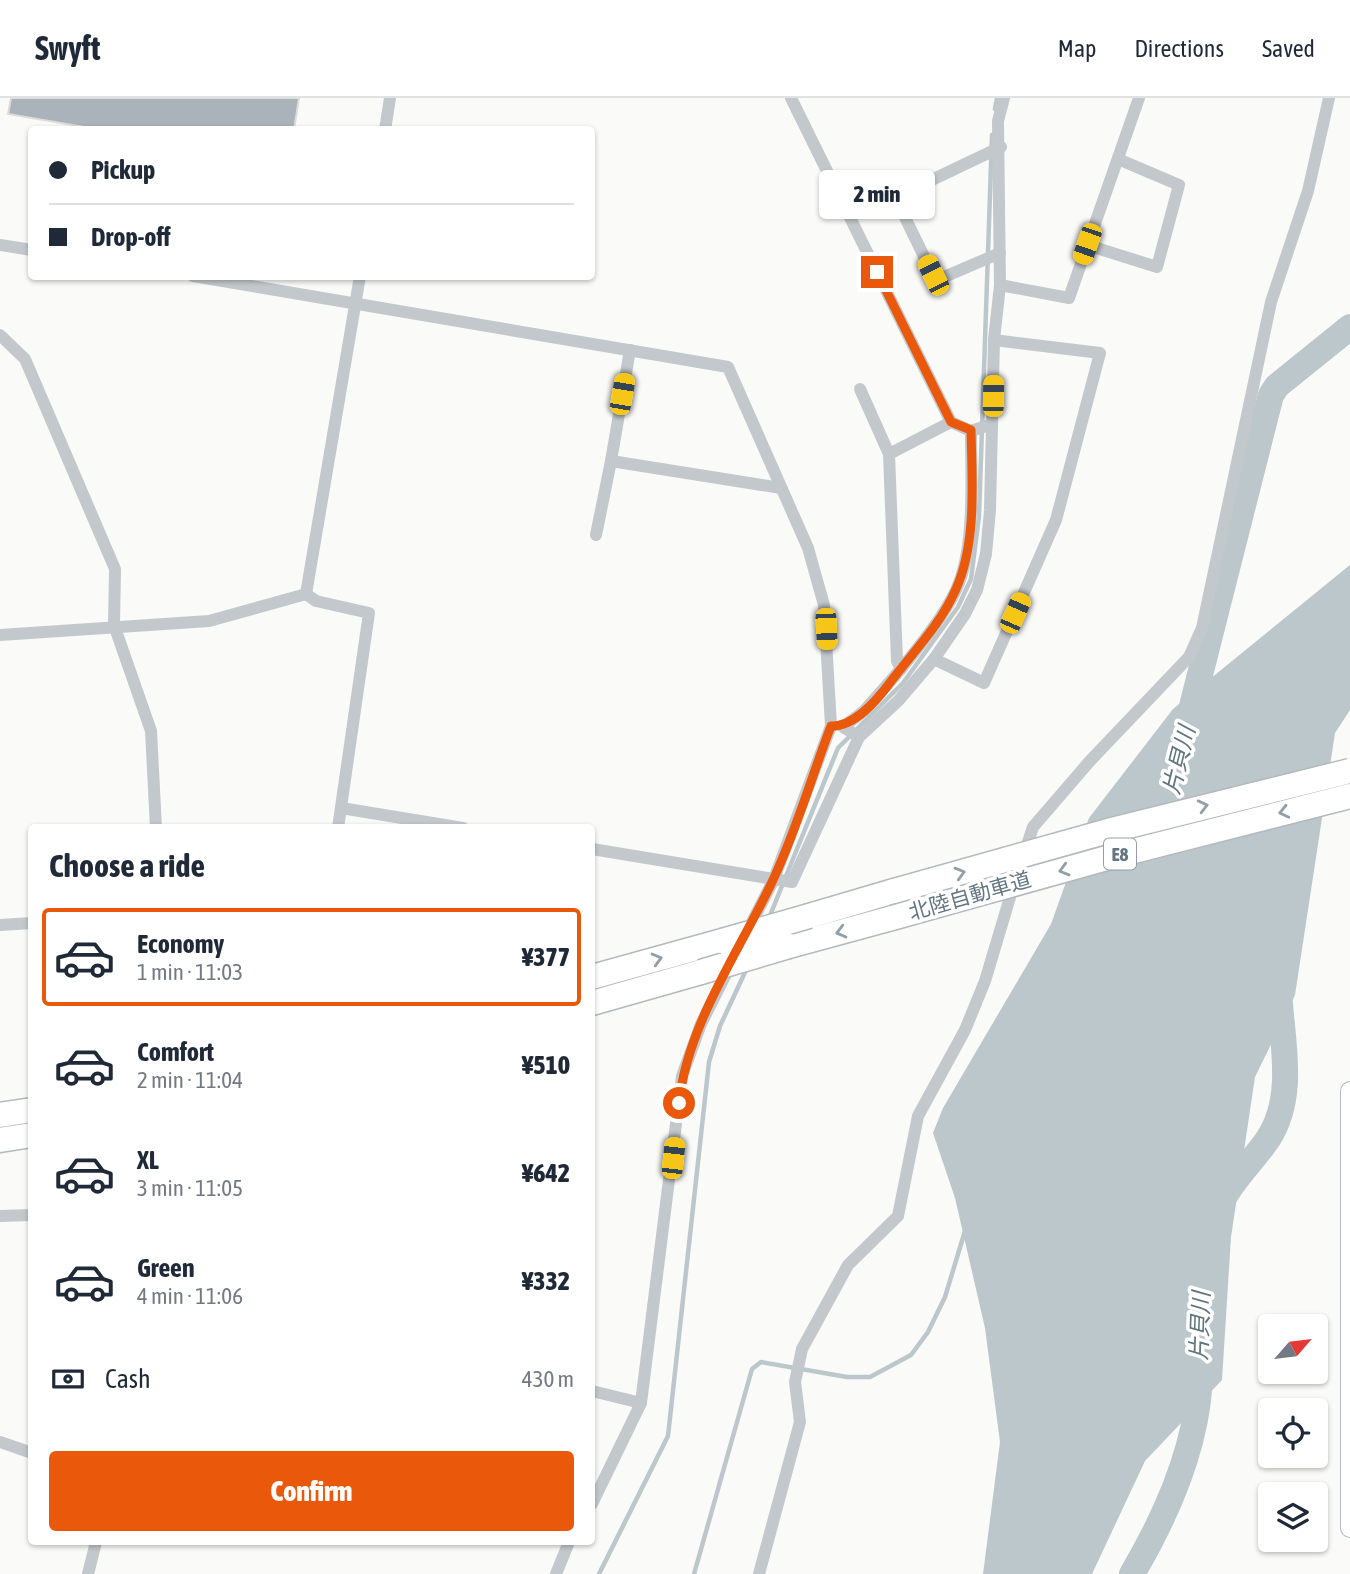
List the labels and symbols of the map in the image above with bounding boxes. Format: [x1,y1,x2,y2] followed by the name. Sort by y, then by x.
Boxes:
[819,170,935,220] callout: 2 min
[1071,221,1104,267] car
[915,252,952,298] car
[861,256,893,288] route end
[609,371,636,417] car
[983,375,1004,417] car
[997,590,1034,636] car
[815,607,838,651] car
[1158,720,1201,797] water label: 片貝川
[1197,800,1209,815] one-way arrow
[1278,804,1290,818] one-way arrow
[1104,838,1136,870] road number: E8
[1058,862,1070,876] one-way arrow
[906,866,1034,924] street label: 北陸自動車道
[953,866,965,881] one-way arrow
[835,924,847,939] one-way arrow
[650,953,662,967] one-way arrow
[663,1087,695,1119] route start
[661,1136,686,1180] car
[1186,1288,1214,1361] water label: 片貝川
[1258,1314,1328,1384] north arrow

